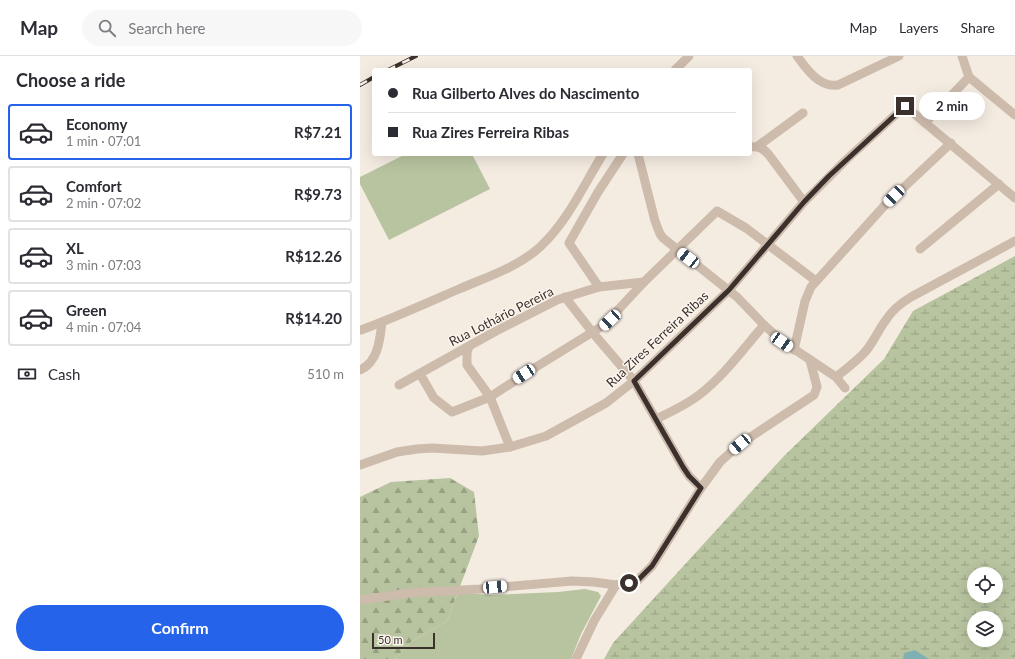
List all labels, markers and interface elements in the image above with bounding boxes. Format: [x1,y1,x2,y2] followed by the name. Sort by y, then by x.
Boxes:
[82,10,362,46] search box
[20,16,58,39] text: Map
[96,17,118,39] icon: search
[128,19,206,37] text: Search here
[849,19,877,36] text: Map
[899,19,939,36] text: Layers
[961,19,995,36] text: Share
[16,69,125,91] text: Choose a ride
[412,84,639,102] text: Rua Gilberto Alves do Nascimento
[919,92,985,120] callout: 2 min
[896,97,914,115] route end
[936,98,968,114] text: 2 min
[18,114,54,150] icon: car
[66,115,127,133] text: Economy
[294,123,342,141] text: R$7.21
[412,123,569,141] text: Rua Zires Ferreira Ribas
[66,133,141,149] text: 1 min · 07:01
[18,176,54,212] icon: car
[66,177,122,195] text: Comfort
[881,183,907,209] car
[294,185,342,203] text: R$9.73
[66,195,141,211] text: 2 min · 07:02
[18,238,54,274] icon: car
[66,239,84,257] text: XL
[675,246,701,270] car
[285,247,342,265] text: R$12.26
[66,257,141,273] text: 3 min · 07:03
[446,283,556,349] street label: Rua Lothário Pereira
[603,287,712,391] street label: Rua Zires Ferreira Ribas
[18,300,54,336] icon: car
[66,301,107,319] text: Green
[597,307,623,333] car
[285,309,342,327] text: R$14.20
[66,319,141,335] text: 4 min · 07:04
[769,330,795,354] car
[511,362,537,386] car
[16,363,38,385] icon: cash
[48,365,80,383] text: Cash
[307,366,344,382] text: 510 m
[727,432,753,456] car
[967,567,1003,647] map controls
[967,567,1003,603] button: locate
[620,574,638,592] route start
[483,580,507,594] car
[16,605,344,651] button: Confirm
[967,611,1003,647] button: layers
[372,631,435,650] scale bar
[378,633,403,646] text: 50 m

